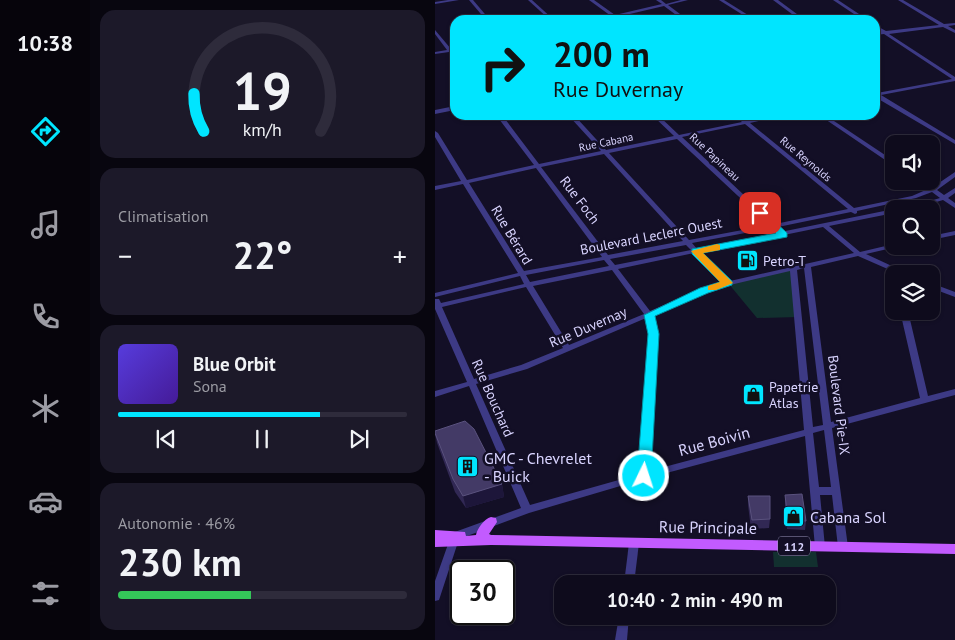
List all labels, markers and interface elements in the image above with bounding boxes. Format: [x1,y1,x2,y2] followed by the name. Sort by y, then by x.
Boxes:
[17,29,73,57] text: 10:38
[553,31,650,77] text: 200 m
[470,35,535,100] icon: right
[233,57,292,124] text: 19
[553,75,683,103] text: Rue Duvernay
[28,114,63,149] icon: directions
[243,118,282,141] text: km/h
[577,129,635,155] street label: Rue Cabana
[687,130,743,184] street label: Rue Papineau
[777,133,835,185] street label: Rue Reynolds
[885,135,940,320] map controls
[885,135,940,190] button: sound
[556,172,604,228] street label: Rue Foch
[739,192,781,234] pin
[746,199,774,227] icon: arrive
[885,200,940,255] button: search
[487,202,537,268] street label: Rue Bérard
[118,206,208,226] text: Climatisation
[28,207,63,242] icon: music
[579,213,724,259] street label: Boulevard Leclerc Ouest
[233,230,292,279] text: 22°
[118,237,132,274] text: −
[393,237,407,274] text: +
[735,249,759,273] fuel station icon: Petro-T
[763,252,806,270] place label: Petro-T
[885,265,940,320] button: layers
[28,299,63,334] icon: phone
[546,302,630,351] street label: Rue Duvernay
[193,352,276,376] text: Blue Orbit
[824,354,854,456] street label: Boulevard Pie-IX
[468,356,518,440] street label: Rue Bouchard
[193,376,227,396] text: Sona
[769,378,818,412] place label: Papetrie Atlas
[741,383,765,407] shop icon: Papetrie Atlas
[28,391,63,426] icon: climate
[676,422,752,460] street label: Rue Boivin
[152,425,180,453] icon: previous
[248,425,276,453] icon: pause
[345,425,373,453] icon: next
[484,448,592,486] place label: GMC - Chevrelet - Buick
[617,449,669,501] position arrow
[456,455,480,479] building icon: GMC - Chevrelet - Buick
[28,484,63,519] icon: car
[782,505,806,529] shop icon: Cabana Sol
[810,507,886,527] place label: Cabana Sol
[118,513,235,533] text: Autonomie · 46%
[659,516,757,538] street label: Rue Principale
[778,536,810,556] road number: 112
[118,537,242,586] text: 230 km
[450,560,515,625] speed limit sign: 30
[28,576,63,611] icon: filters
[607,588,783,612] text: 10:40 · 2 min · 490 m

